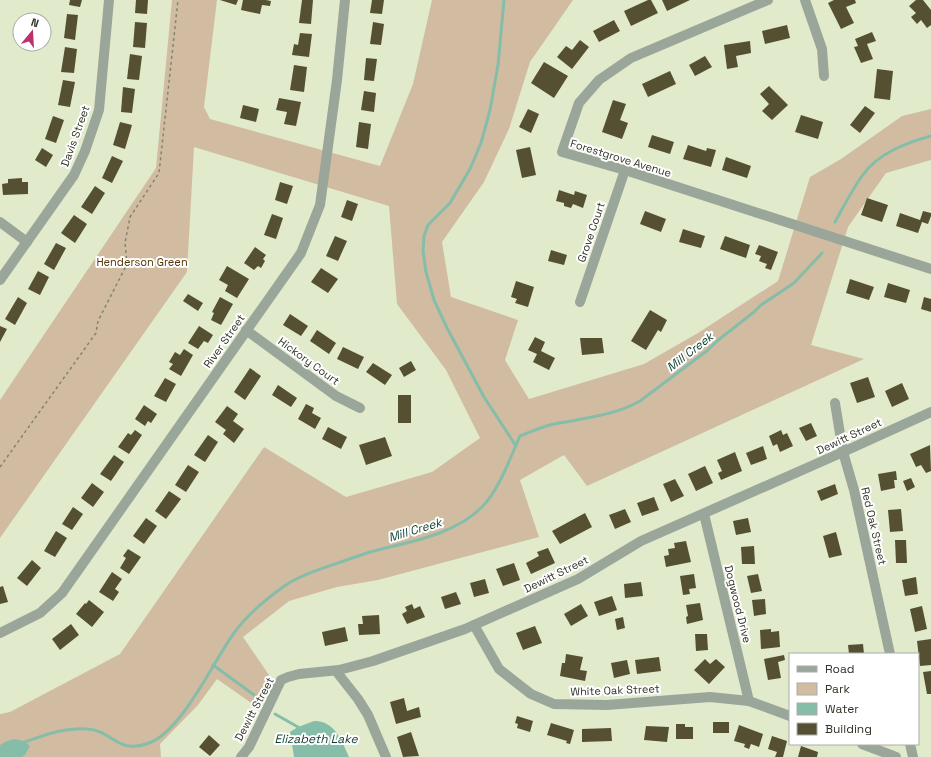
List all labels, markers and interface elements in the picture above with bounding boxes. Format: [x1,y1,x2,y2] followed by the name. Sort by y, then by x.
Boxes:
[12,12,52,52] north arrow
[29,15,41,30] text: N
[57,103,93,169] street label: Davis Street
[569,136,673,180] street label: Forestgrove Avenue
[574,200,608,264] street label: Grove Court
[96,255,188,269] park label: Henderson Green
[200,311,248,371] street label: River Street
[663,328,718,375] water label: Mill Creek
[276,334,342,388] street label: Hickory Court
[814,415,884,457] street label: Dewitt Street
[858,486,890,566] street label: Red Oak Street
[386,514,445,546] water label: Mill Creek
[521,552,591,596] street label: Dewitt Street
[722,564,754,644] street label: Dogwood Drive
[789,653,919,745] legend
[825,661,854,677] text: Road
[231,675,277,743] street label: Dewitt Street
[570,681,660,699] street label: White Oak Street
[825,681,850,697] text: Park
[825,701,859,717] text: Water
[825,721,872,737] text: Building
[274,731,358,747] water label: Elizabeth Lake

